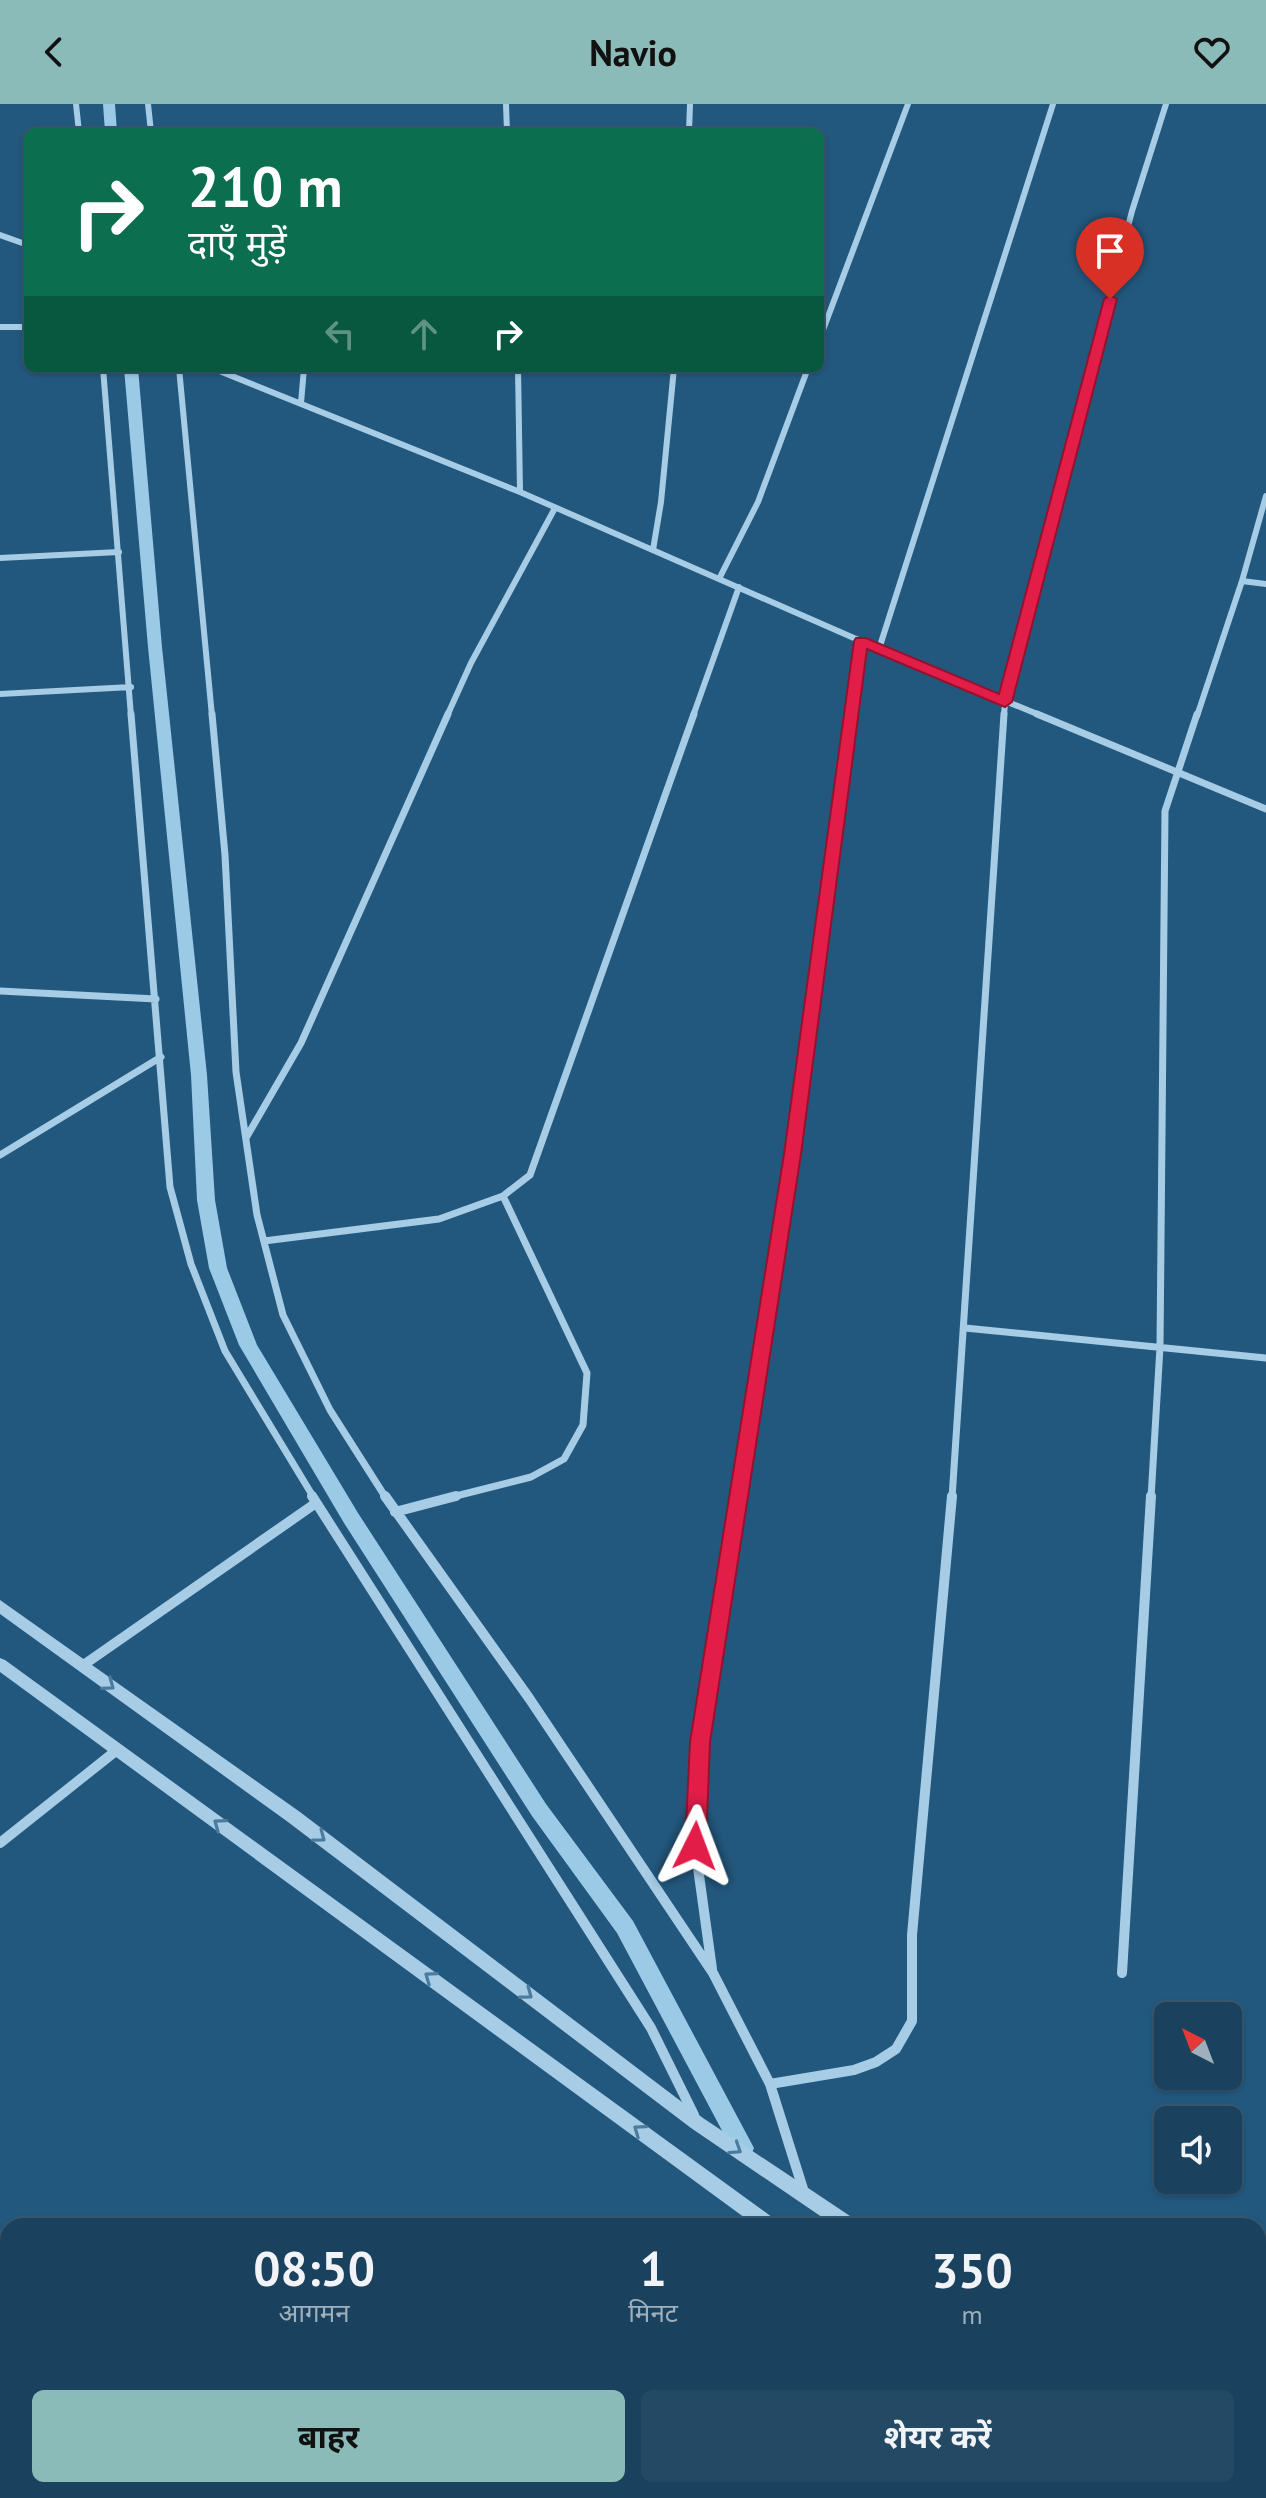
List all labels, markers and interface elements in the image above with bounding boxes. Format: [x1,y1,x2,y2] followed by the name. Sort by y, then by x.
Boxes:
[589,29,677,76] text: Navio
[32,30,76,74] icon: back
[1190,30,1234,74] icon: heart
[188,150,343,222] text: 210 m
[56,160,160,264] icon: right
[1076,217,1144,299] pin
[188,220,287,267] text: दाएँ मुड़ें
[1088,229,1132,273] icon: arrive
[318,312,362,356] icon: left
[402,312,446,356] icon: ahead
[486,312,530,356] icon: right
[100,1675,114,1690] one-way arrow
[653,1804,737,1888] position arrow
[214,1819,228,1834] one-way arrow
[311,1827,326,1841] one-way arrow
[424,1972,438,1986] one-way arrow
[518,1984,533,1998] one-way arrow
[1154,2002,1242,2090] north arrow
[1154,2002,1242,2194] map controls
[1154,2106,1242,2194] button: sound
[634,2126,648,2140] one-way arrow
[727,2139,741,2154] one-way arrow
[253,2237,375,2299] text: 08:50
[639,2237,667,2299] text: 1
[931,2239,1013,2301] text: 350
[278,2296,350,2329] text: आगमन
[628,2296,678,2329] text: मिनट
[961,2298,983,2331] text: m
[32,2390,625,2482] button: बाहर
[641,2390,1234,2482] button: शेयर करें

